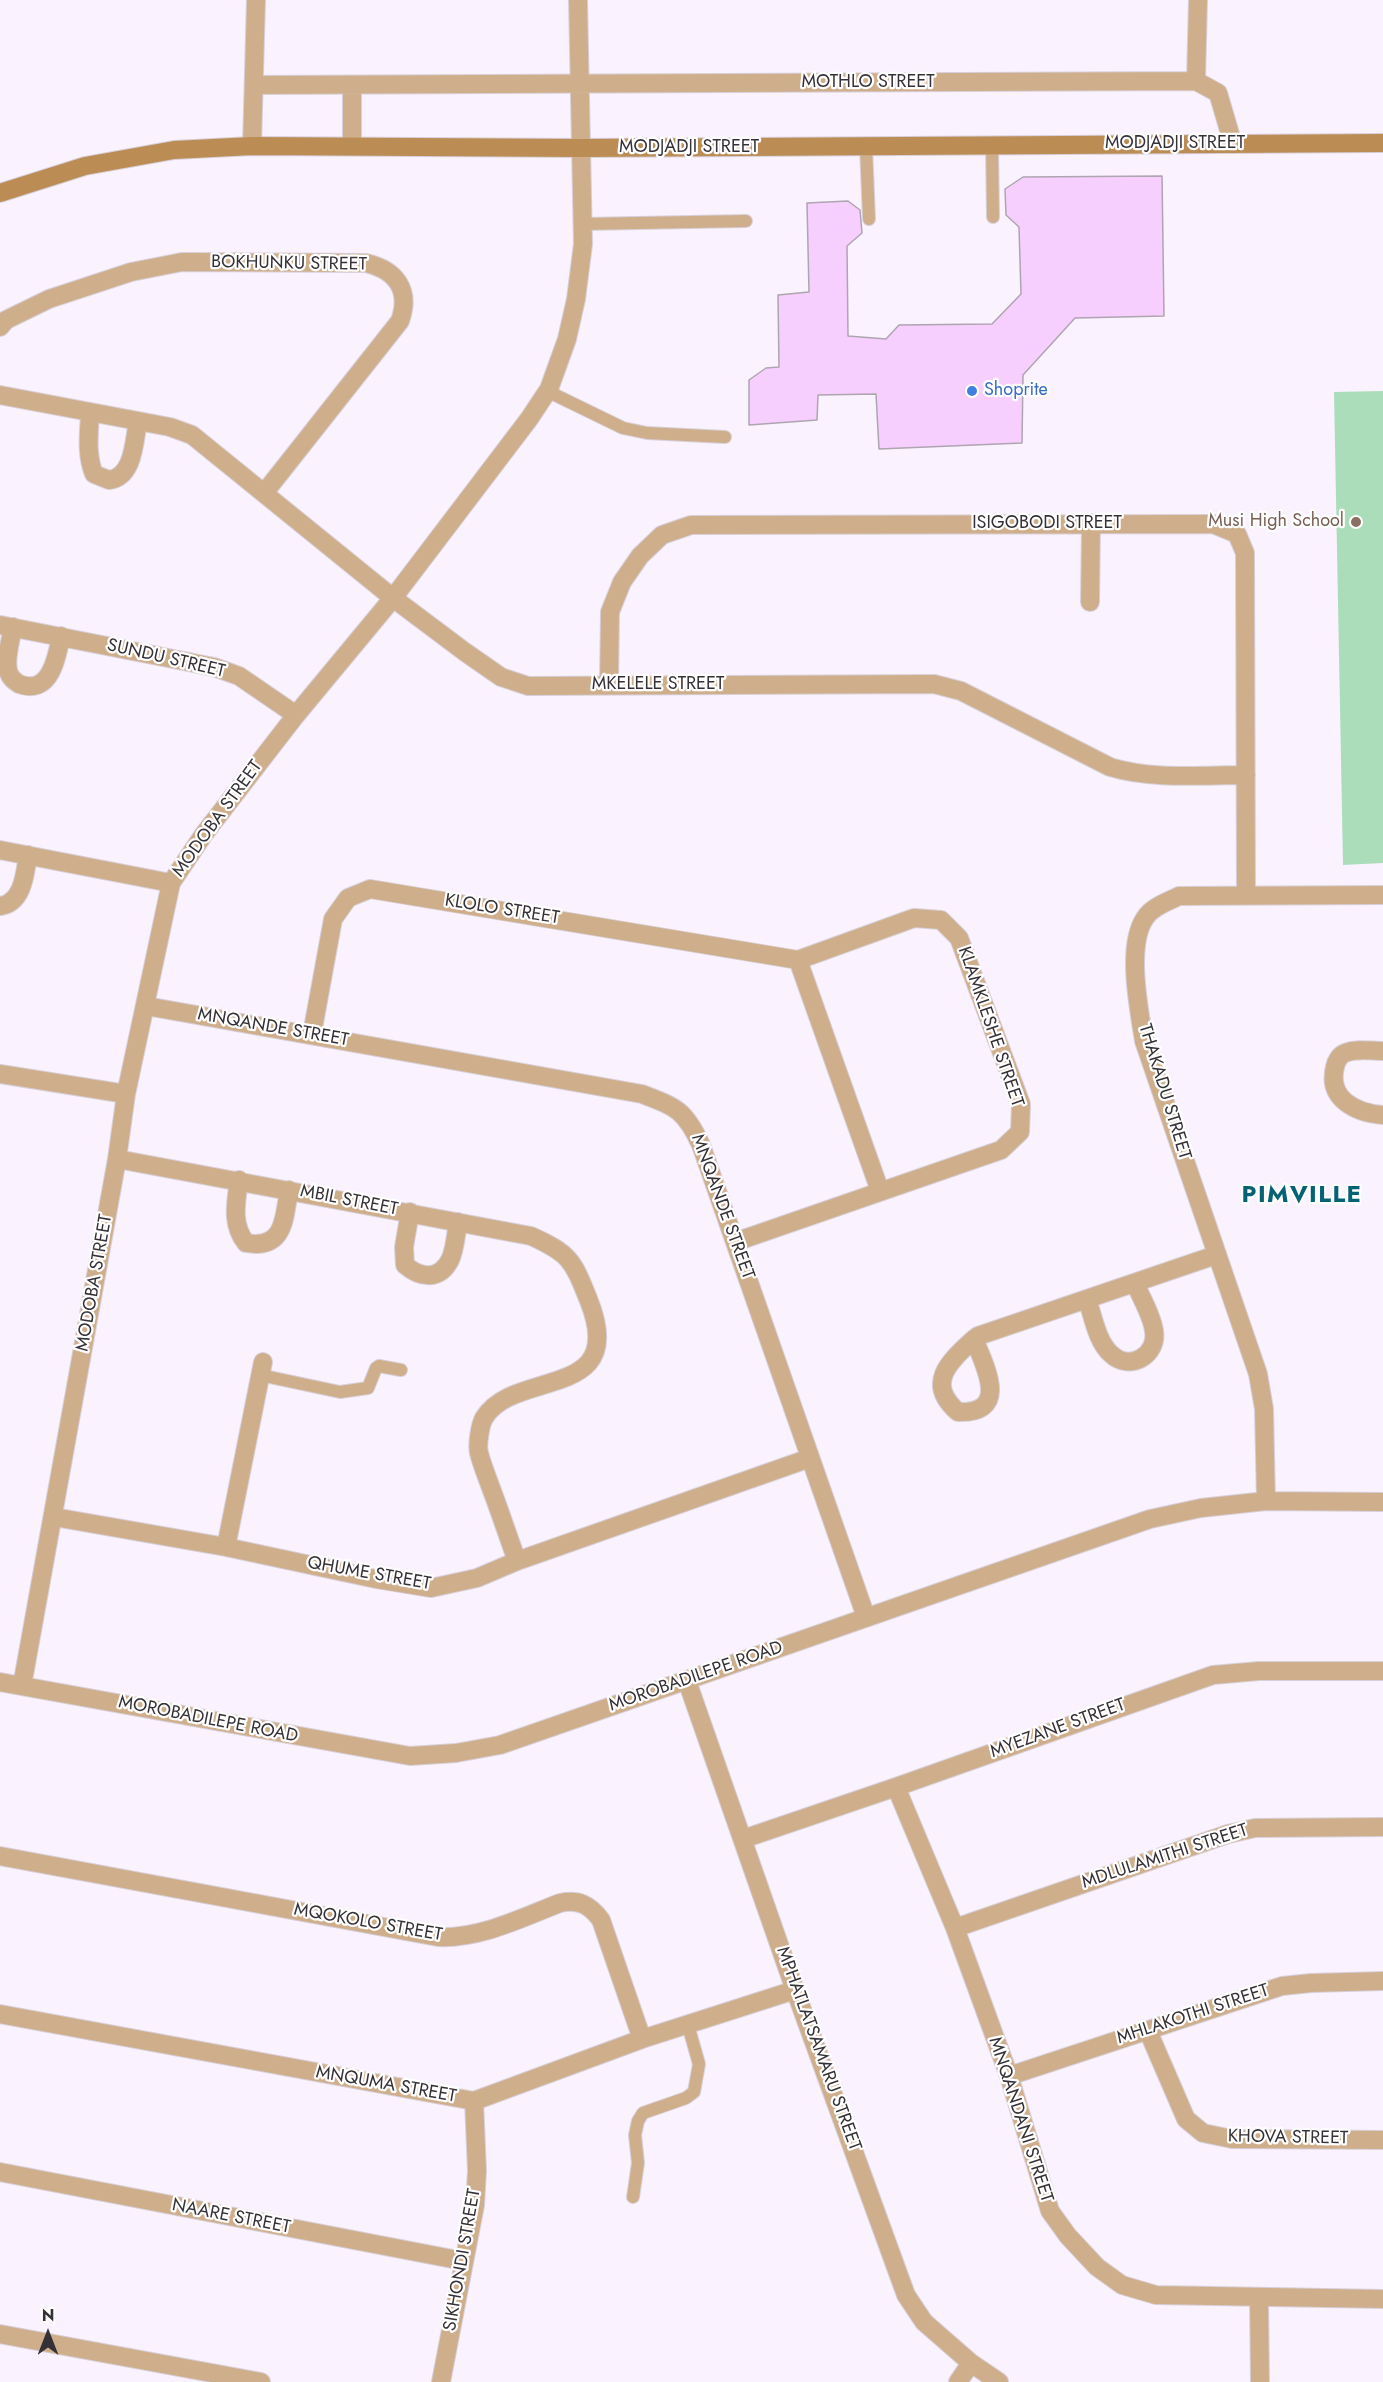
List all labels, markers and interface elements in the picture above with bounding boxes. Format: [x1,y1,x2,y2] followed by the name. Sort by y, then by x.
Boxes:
[801,72,935,94] street label: MOTHLO STREET
[1105,133,1245,155] street label: MODJADJI STREET
[619,137,759,159] street label: MODJADJI STREET
[211,252,367,276] street label: BOKHUNKU STREET
[984,380,1048,402] place label: Shoprite
[965,384,979,398] marker: Shoprite
[1208,511,1344,533] place label: Musi High School
[972,513,1122,535] street label: ISIGOBODI STREET
[1349,515,1363,529] marker: Musi High School
[105,635,227,683] street label: SUNDU STREET
[592,674,724,696] street label: MKELELE STREET
[168,757,268,881] street label: MODOBA STREET
[443,890,561,930] street label: KLOLO STREET
[952,944,1028,1110] street label: KLAMKLESHE STREET
[196,1004,350,1052] street label: MNQANDE STREET
[1133,1022,1195,1162] street label: THAKADU STREET
[686,1132,758,1282] street label: MNQANDE STREET
[298,1181,400,1221] street label: MBIL STREET
[1241,1182,1363,1210] district label: PIMVILLE
[72,1213,118,1353] street label: MODOBA STREET
[306,1553,432,1595] street label: QHUME STREET
[606,1637,786,1717] street label: MOROBADILEPE ROAD
[116,1692,300,1748] street label: MOROBADILEPE ROAD
[988,1695,1128,1763] street label: MYEZANE STREET
[1079,1820,1251,1894] street label: MDLULAMITHI STREET
[292,1899,444,1947] street label: MQOKOLO STREET
[771,1944,865,2154] street label: MPHATLATSAMARU STREET
[1114,1980,1272,2050] street label: MHLAKOTHI STREET
[983,2035,1057,2205] street label: MNQANDANI STREET
[314,2062,458,2108] street label: MNQUMA STREET
[1228,2126,1348,2150] street label: KHOVA STREET
[440,2187,486,2333] street label: SIKHONDI STREET
[170,2195,292,2239] street label: NAARE STREET
[18,2304,78,2364] north arrow
[42,2304,54,2327] text: N

